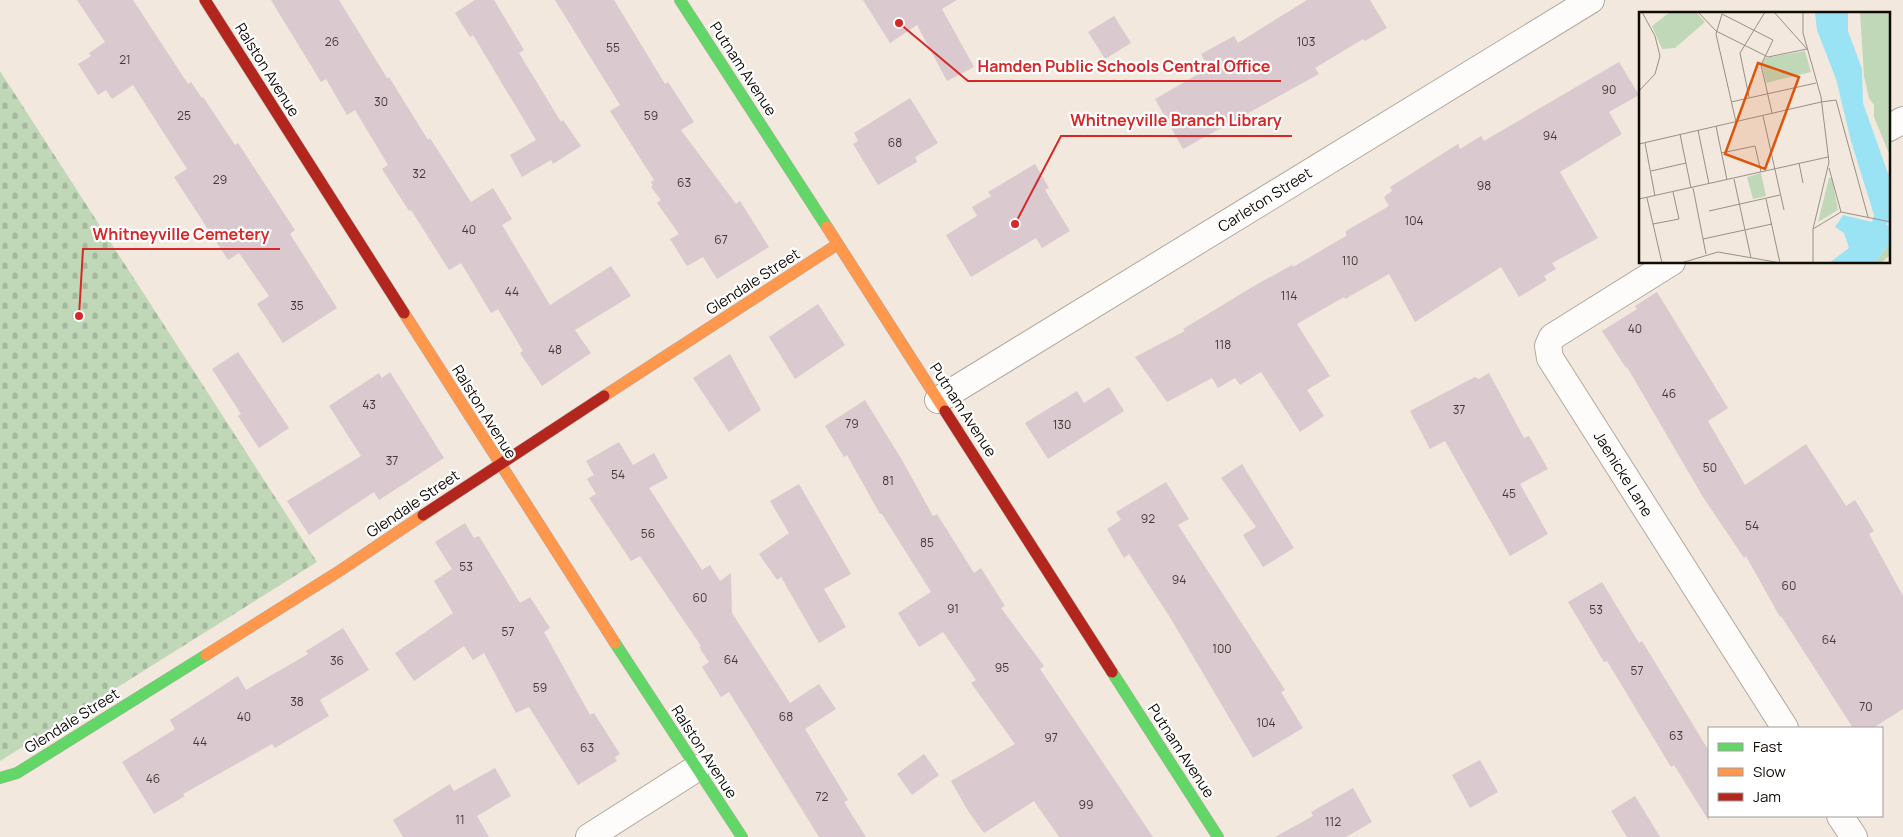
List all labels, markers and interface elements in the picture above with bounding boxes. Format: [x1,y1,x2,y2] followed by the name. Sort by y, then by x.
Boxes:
[1639,12,1890,264] inset map
[705,18,782,120] street label: Putnam Avenue
[230,19,305,121] street label: Ralston Avenue
[325,33,339,50] house number: 26
[1297,33,1315,50] house number: 103
[606,39,620,56] house number: 55
[968,50,1281,81] callout: Hamden Public Schools Central Office
[119,51,131,68] house number: 21
[978,55,1271,77] text: Hamden Public Schools Central Office
[1602,81,1616,98] house number: 90
[374,93,388,110] house number: 30
[1061,105,1292,136] callout: Whitneyville Branch Library
[177,107,191,124] house number: 25
[644,107,658,124] house number: 59
[1070,109,1282,131] text: Whitneyville Branch Library
[1543,127,1557,144] house number: 94
[888,134,902,151] house number: 68
[1214,162,1316,237] street label: Carleton Street
[412,165,426,182] house number: 32
[213,171,227,188] house number: 29
[677,174,691,191] house number: 63
[1477,177,1491,194] house number: 98
[1404,212,1424,229] house number: 104
[83,218,280,249] callout: Whitneyville Cemetery
[462,221,476,238] house number: 40
[93,223,269,245] text: Whitneyville Cemetery
[714,231,728,248] house number: 67
[702,243,804,320] street label: Glendale Street
[1342,252,1358,269] house number: 110
[505,283,519,300] house number: 44
[1281,287,1297,304] house number: 114
[290,297,304,314] house number: 35
[1628,320,1642,337] house number: 40
[1215,336,1231,353] house number: 118
[548,341,562,358] house number: 48
[925,359,1002,461] street label: Putnam Avenue
[447,361,522,463] street label: Ralston Avenue
[1662,385,1676,402] house number: 46
[362,396,376,413] house number: 43
[1453,401,1465,418] house number: 37
[845,415,859,432] house number: 79
[1053,416,1071,433] house number: 130
[1589,427,1658,521] street label: Jaenicke Lane
[386,452,398,469] house number: 37
[1703,459,1717,476] house number: 50
[362,465,463,542] street label: Glendale Street
[611,466,625,483] house number: 54
[882,472,894,489] house number: 81
[1502,485,1516,502] house number: 45
[1141,510,1155,527] house number: 92
[1745,517,1759,534] house number: 54
[641,525,655,542] house number: 56
[920,534,934,551] house number: 85
[459,558,473,575] house number: 53
[1172,571,1186,588] house number: 94
[1782,577,1796,594] house number: 60
[693,589,707,606] house number: 60
[947,600,959,617] house number: 91
[1589,601,1603,618] house number: 53
[502,623,514,640] house number: 57
[1822,631,1836,648] house number: 64
[1212,640,1232,657] house number: 100
[724,651,738,668] house number: 64
[330,652,344,669] house number: 36
[995,659,1009,676] house number: 95
[1631,662,1643,679] house number: 57
[533,679,547,696] house number: 59
[20,683,123,758] street label: Glendale Street
[290,693,304,710] house number: 38
[1859,698,1873,715] house number: 70
[1143,700,1220,802] street label: Putnam Avenue
[666,701,742,803] street label: Ralston Avenue
[237,708,251,725] house number: 40
[779,708,793,725] house number: 68
[1256,714,1276,731] house number: 104
[1669,727,1683,744] house number: 63
[1708,727,1883,817] legend
[1044,729,1058,746] house number: 97
[193,733,207,750] house number: 44
[1753,736,1782,757] text: Fast
[580,739,594,756] house number: 63
[1753,761,1786,782] text: Slow
[146,770,160,787] house number: 46
[1753,786,1781,807] text: Jam
[816,788,829,805] house number: 72
[1079,796,1093,813] house number: 99
[455,811,465,828] house number: 11
[1325,813,1341,830] house number: 112

